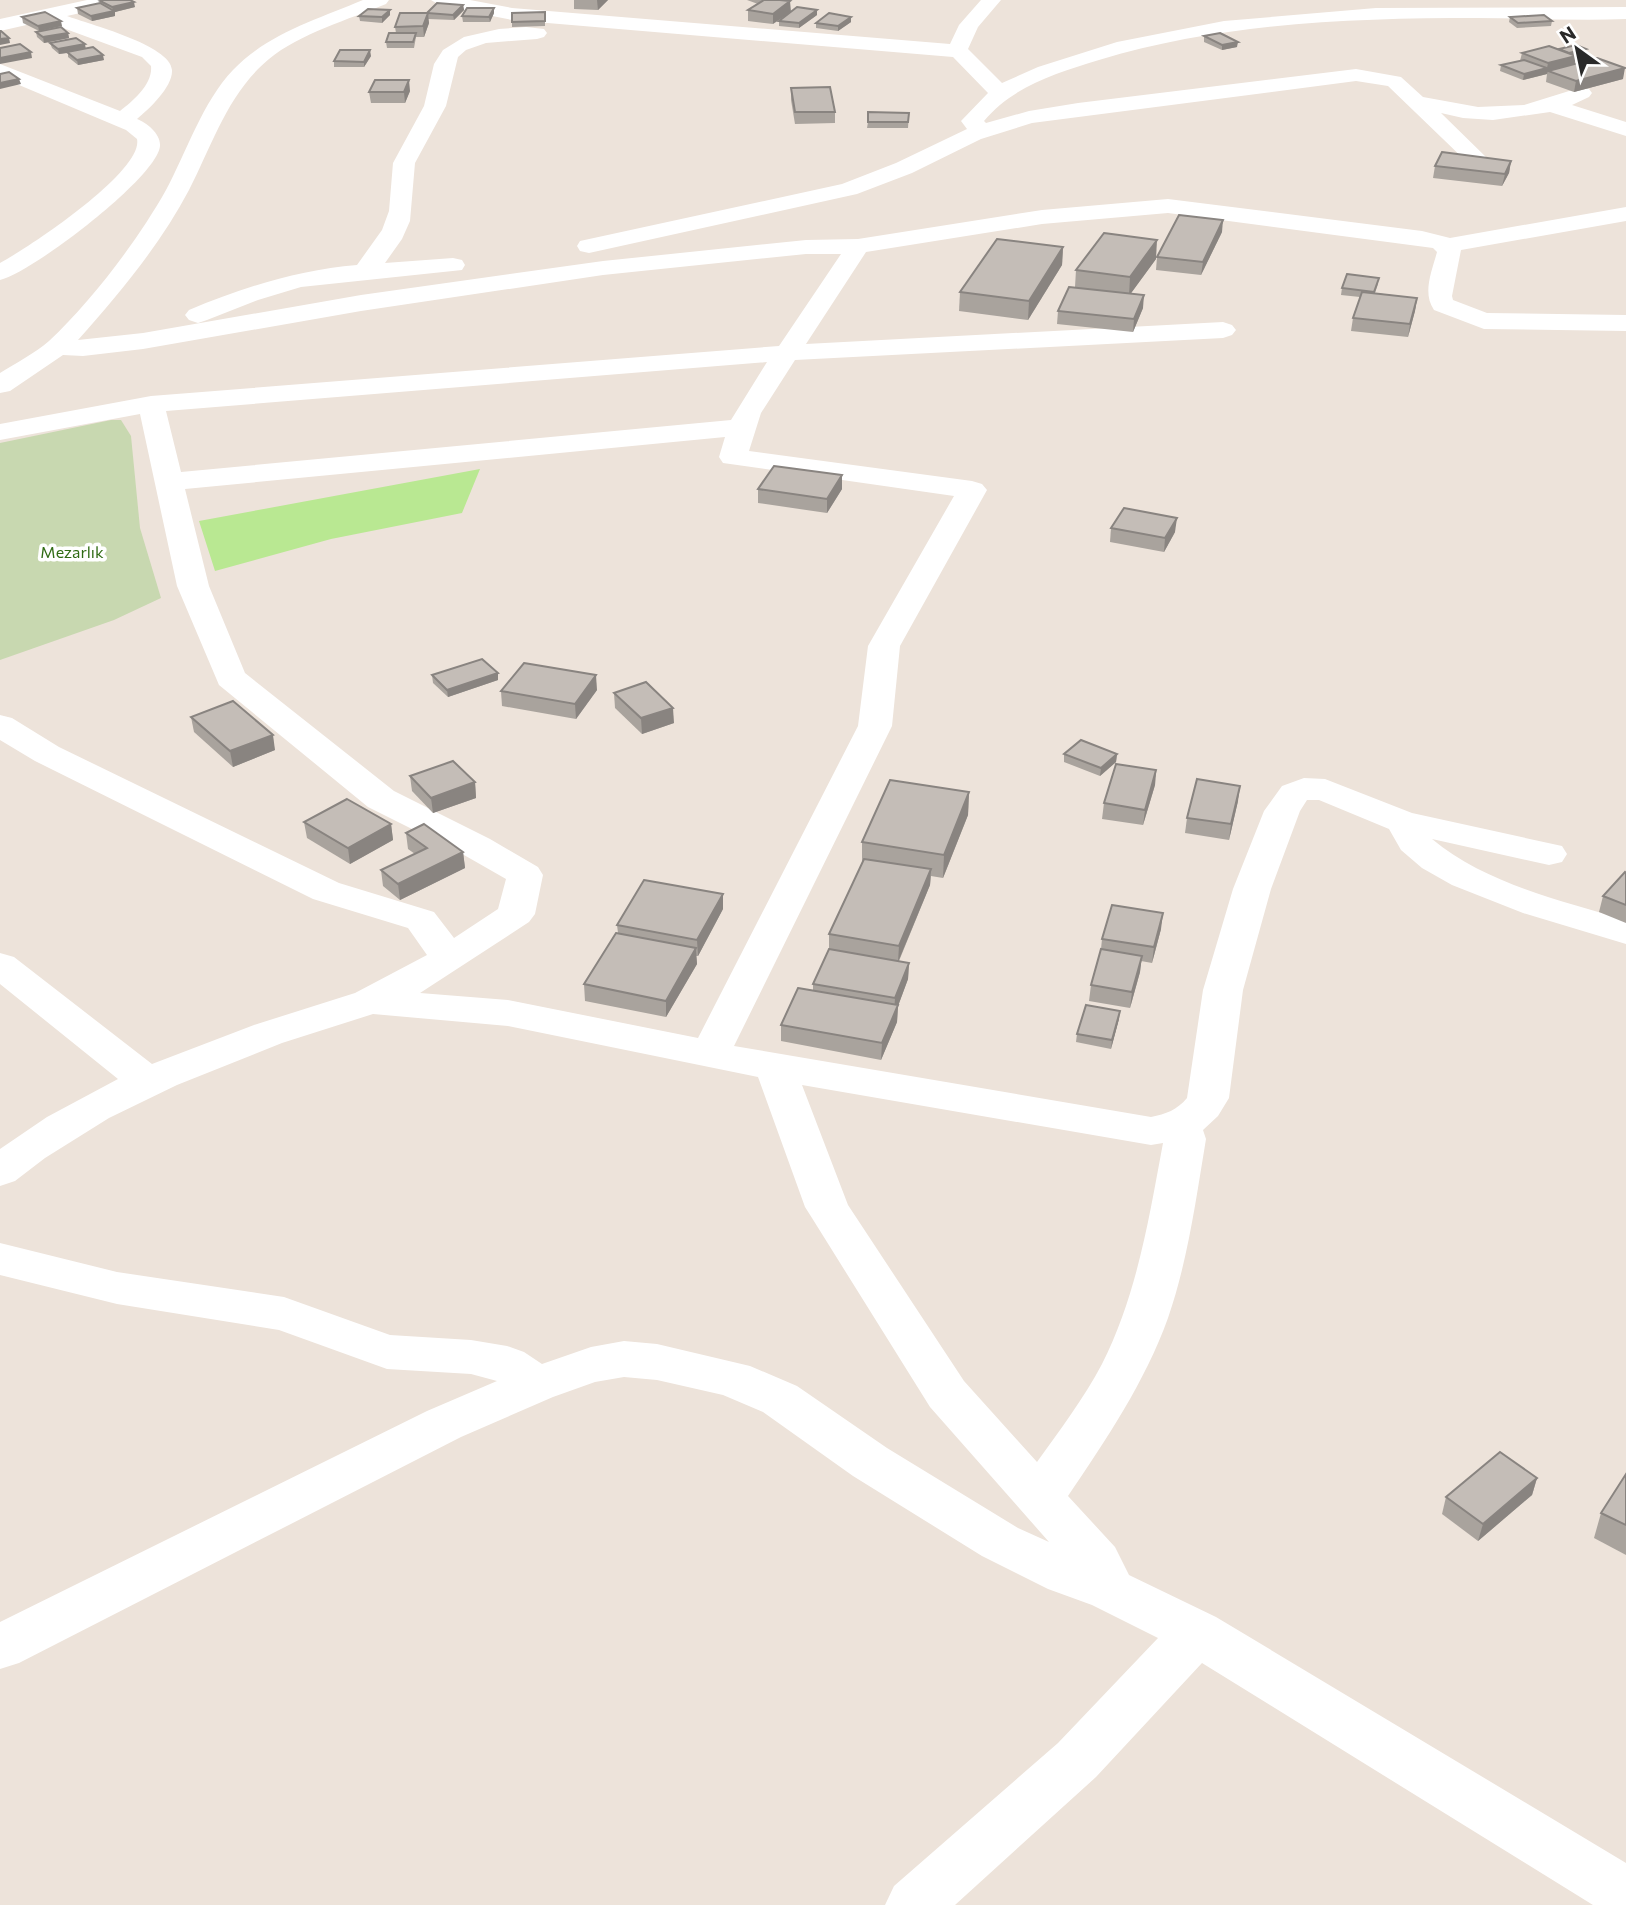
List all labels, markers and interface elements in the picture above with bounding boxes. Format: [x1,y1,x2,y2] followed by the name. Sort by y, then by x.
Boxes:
[1542,14,1612,84] north arrow
[1555,21,1580,48] text: N
[40,542,104,561] park label: Mezarlık

